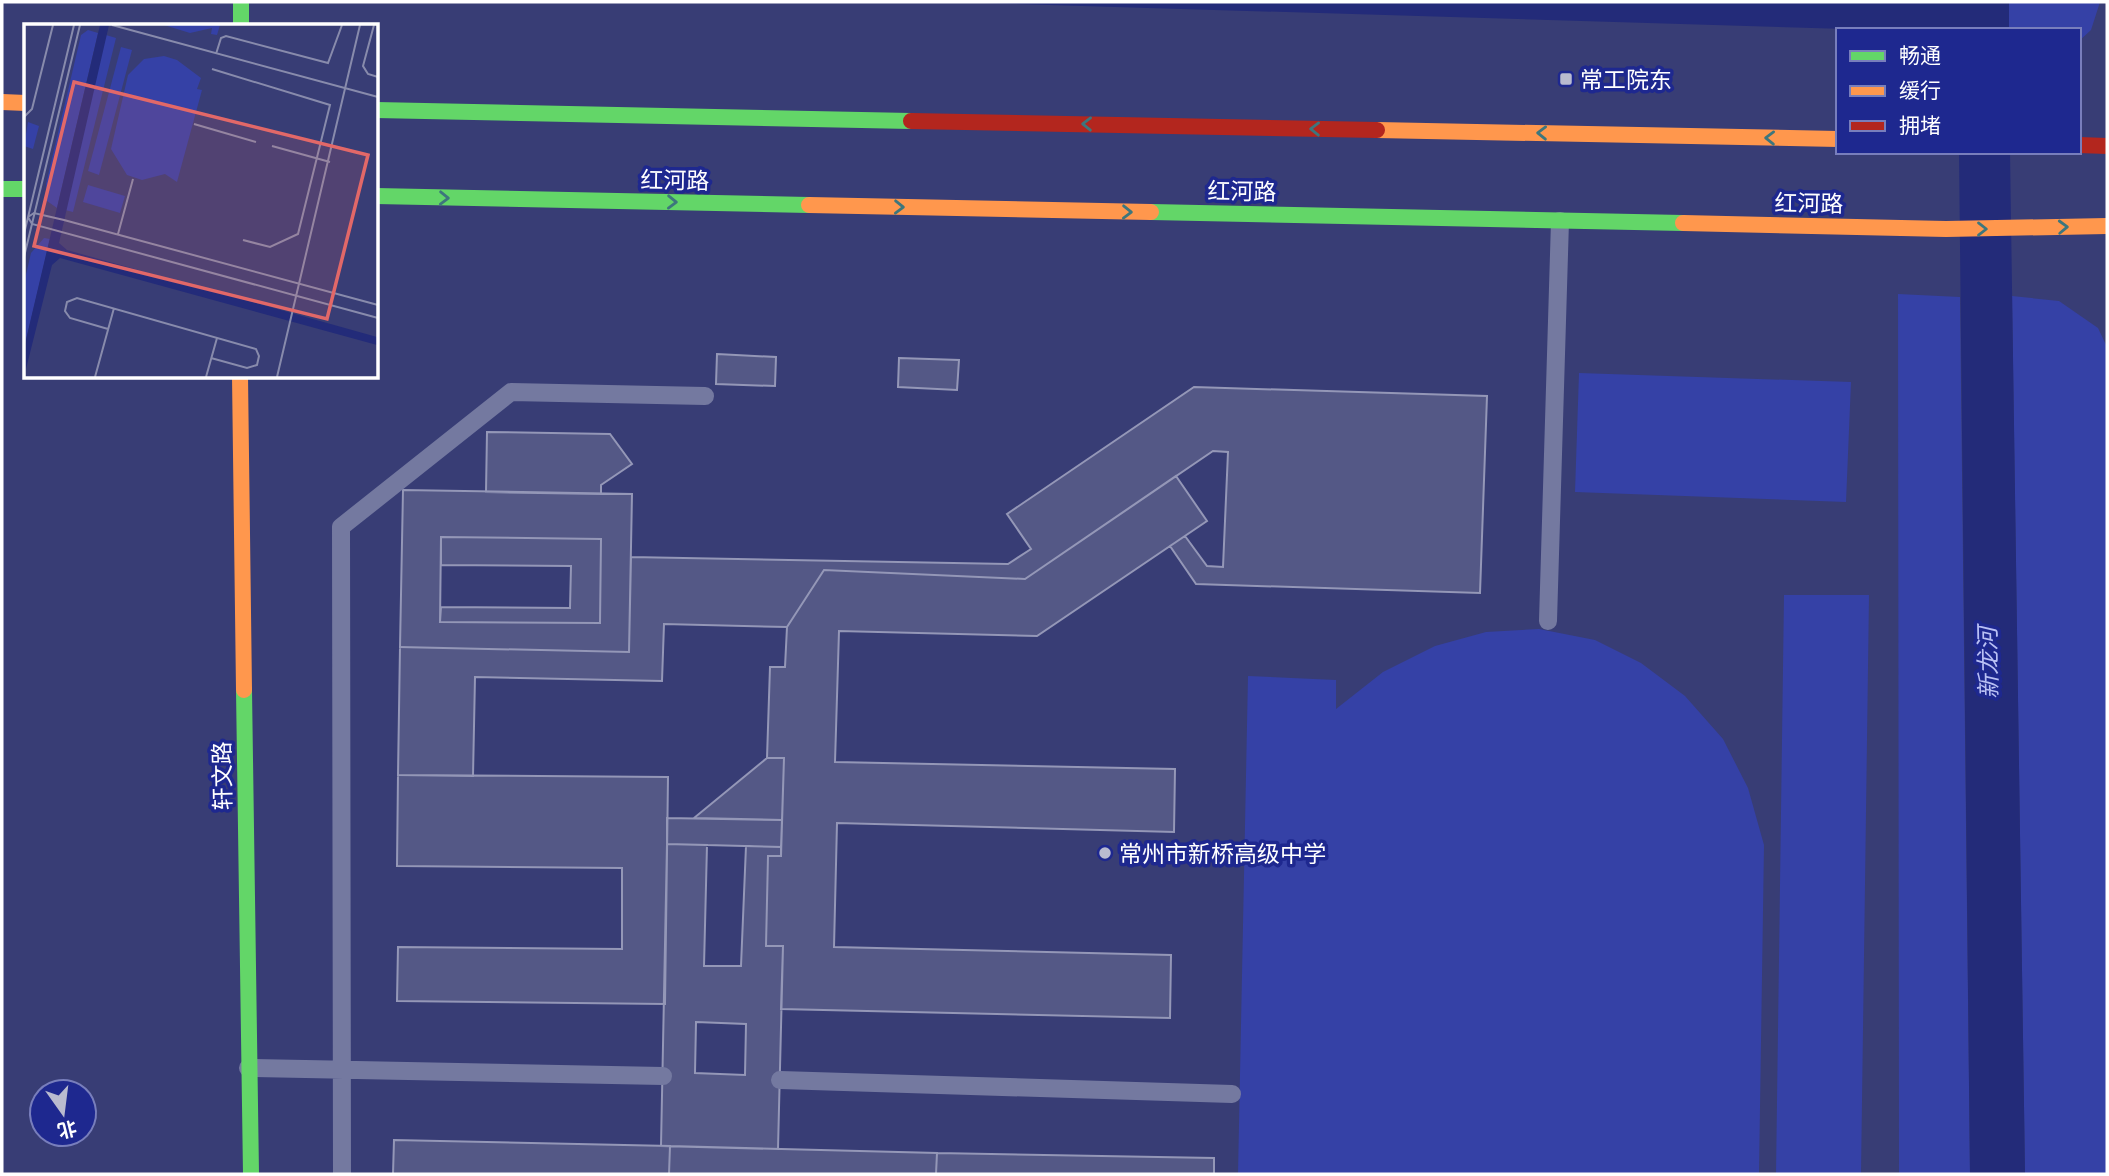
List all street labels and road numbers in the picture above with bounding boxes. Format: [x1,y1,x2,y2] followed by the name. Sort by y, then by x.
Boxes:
[640,166,710,194] street label: 红河路
[1207,177,1277,205] street label: 红河路
[1774,189,1844,217] street label: 红河路
[208,741,236,811] street label: 轩文路

